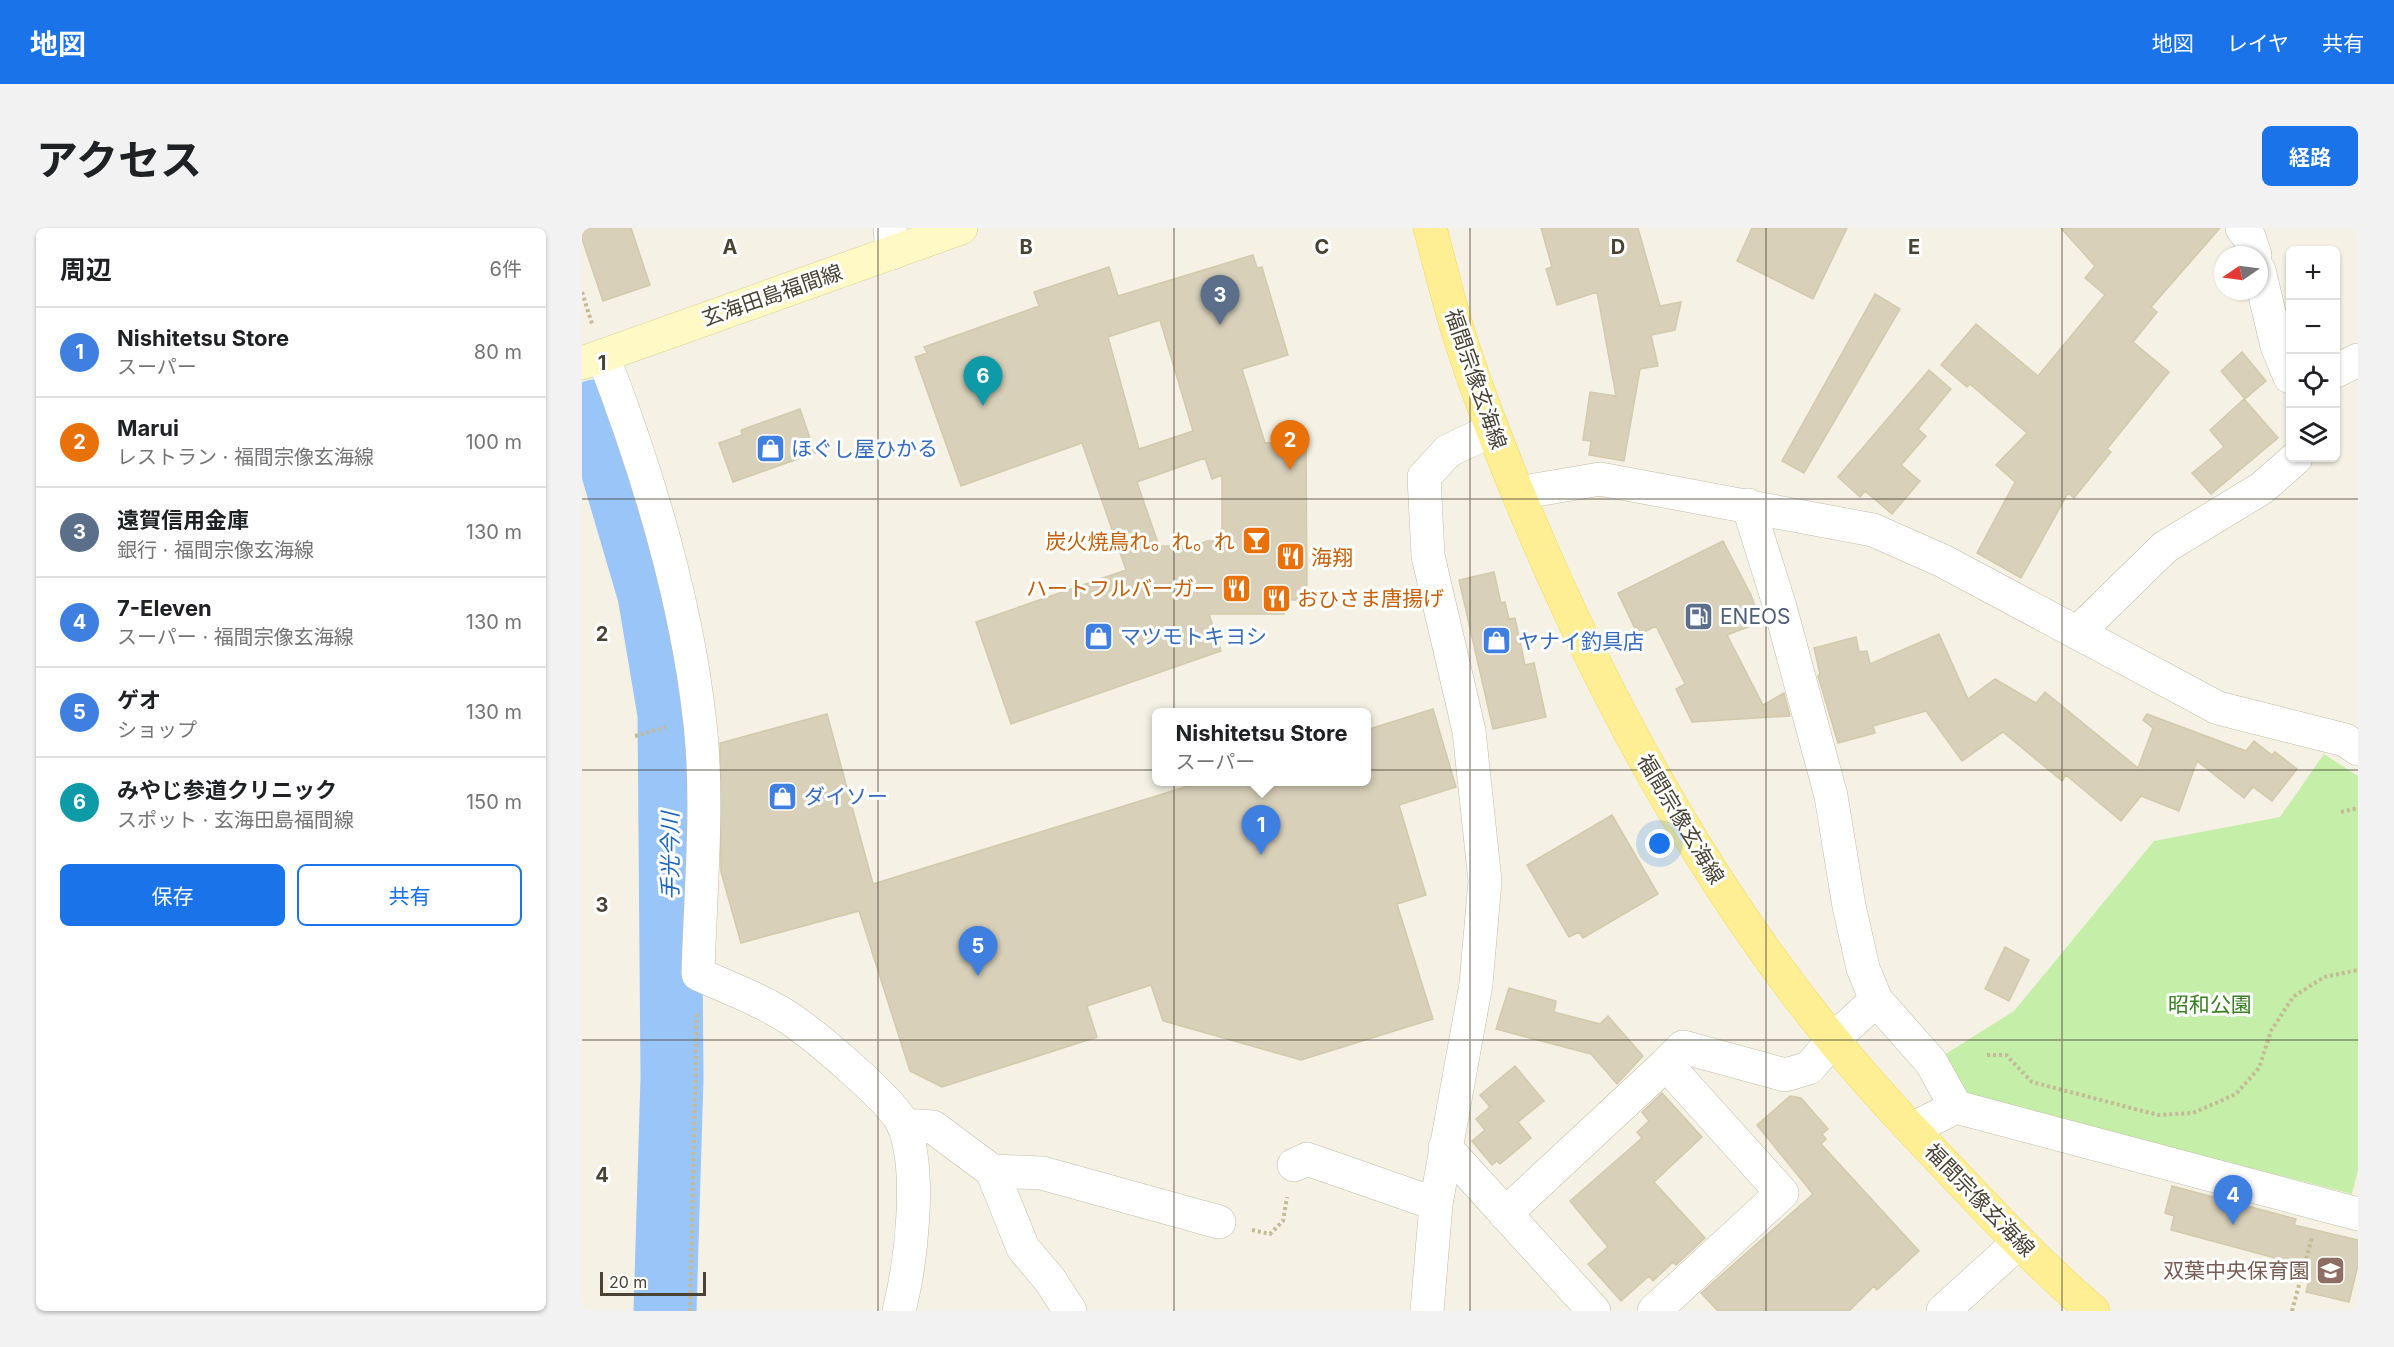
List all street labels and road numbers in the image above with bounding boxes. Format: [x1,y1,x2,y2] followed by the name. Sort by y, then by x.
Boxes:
[698,259,846,331] street label: 玄海田島福間線
[1440,305,1512,453] street label: 福間宗像玄海線
[1632,750,1730,888] street label: 福間宗像玄海線
[1920,1138,2040,1262] street label: 福間宗像玄海線

